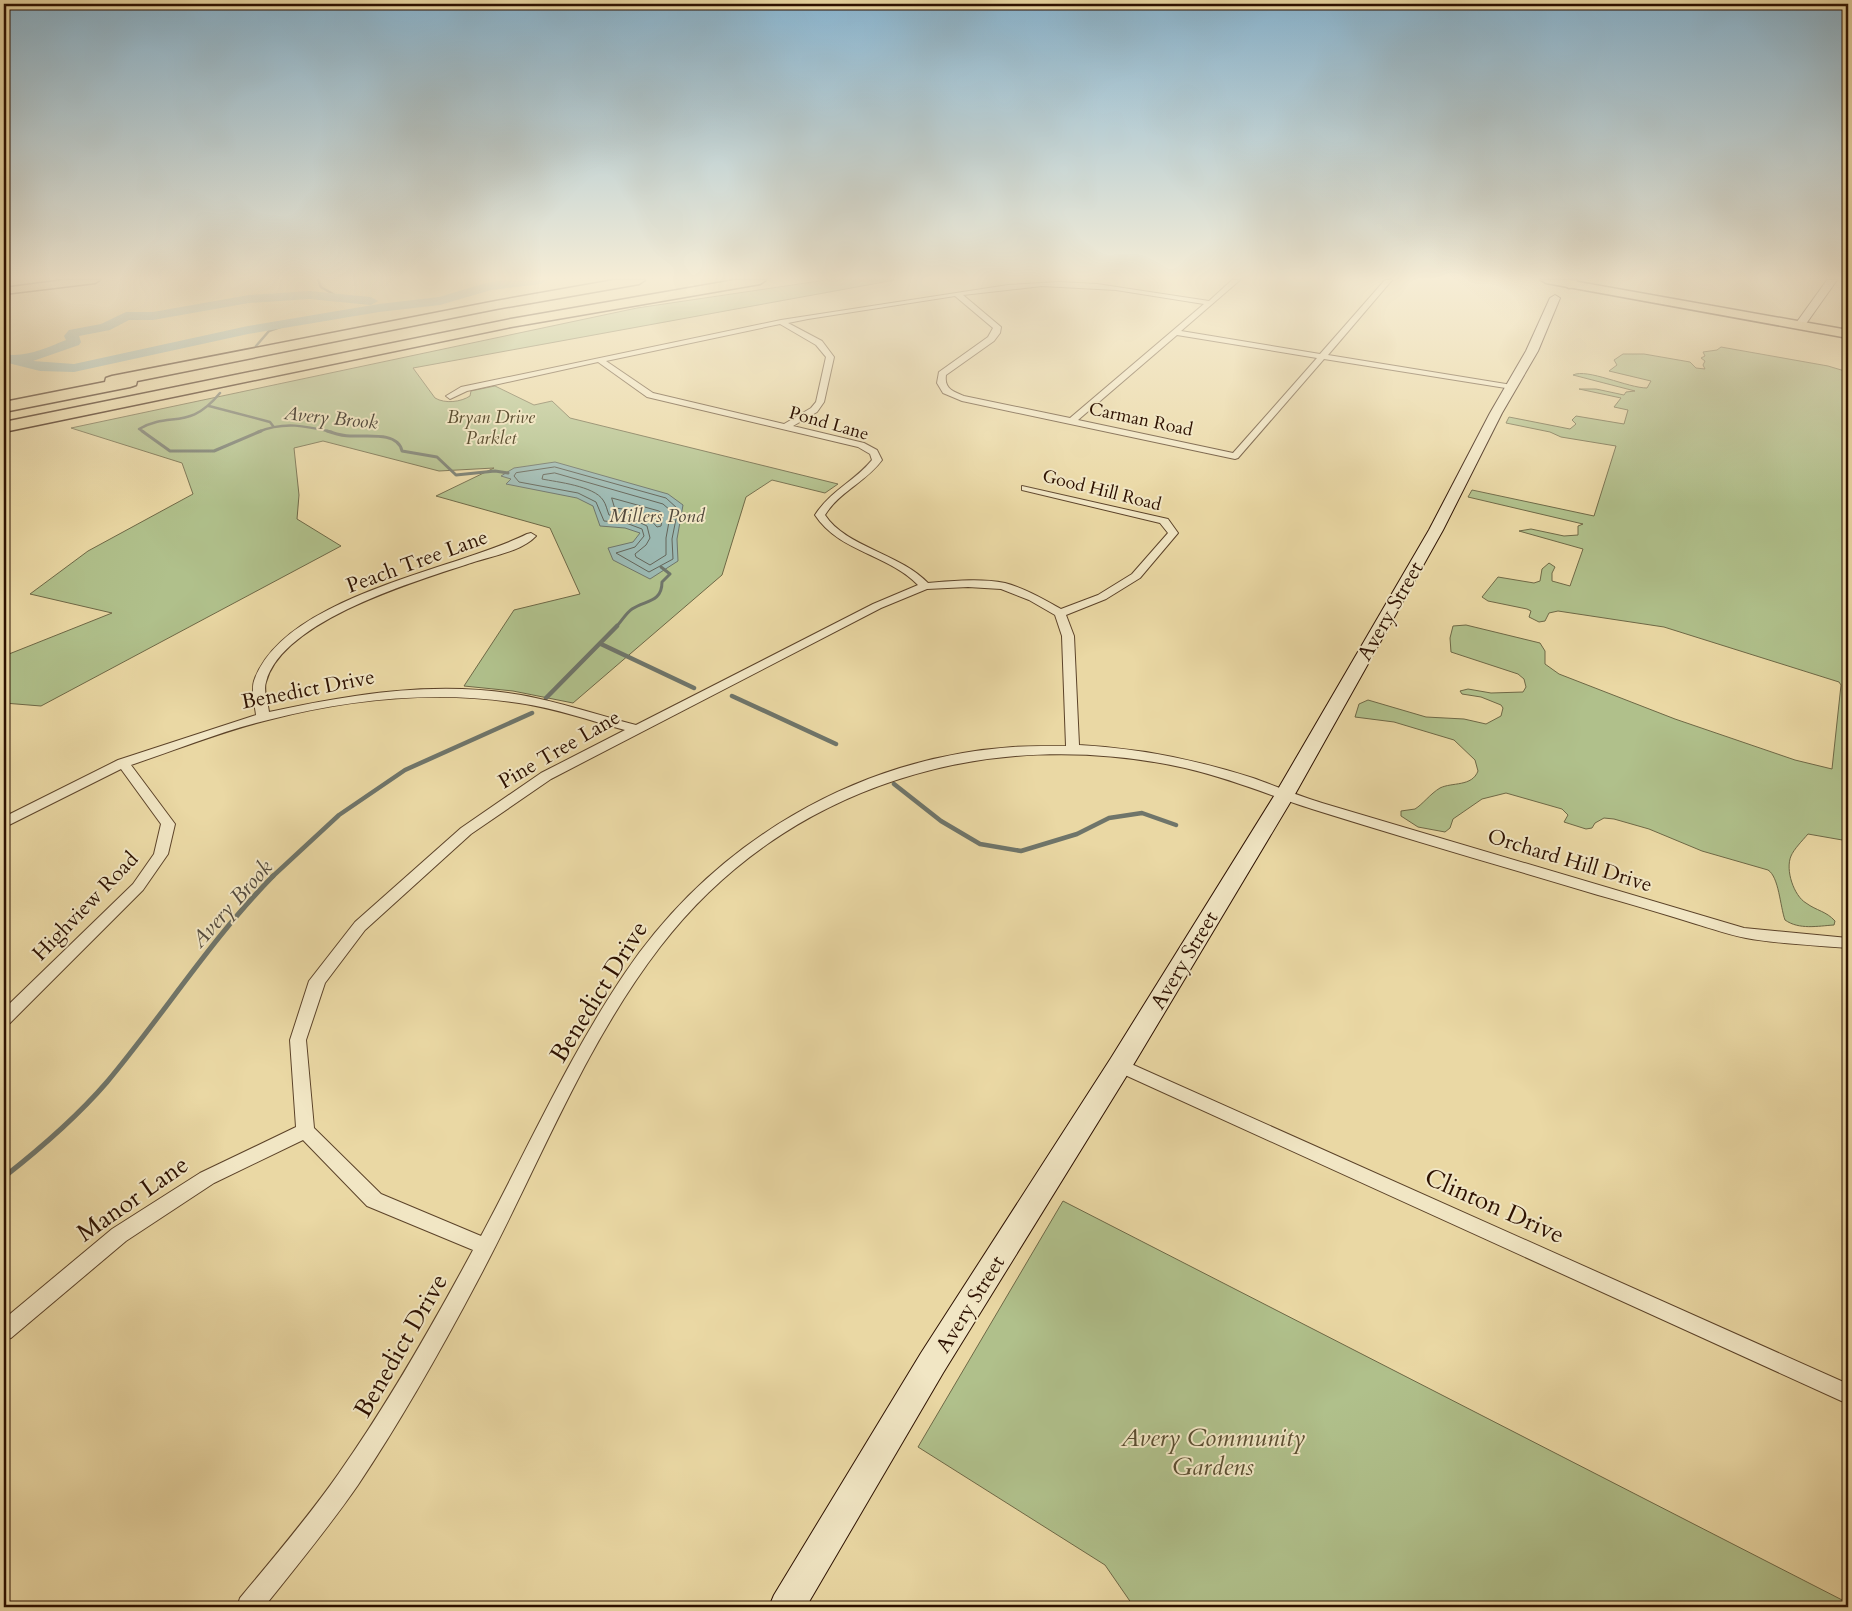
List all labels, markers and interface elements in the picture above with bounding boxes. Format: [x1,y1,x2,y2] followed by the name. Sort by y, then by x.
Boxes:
[1087,396,1196,443] street label: Carman Road
[282,400,380,436] water label: Avery Brook
[786,400,872,447] street label: Pond Lane
[447,405,536,451] park label: Bryan Drive Parklet
[1040,464,1164,517] street label: Good Hill Road
[609,503,706,529] water label: Millers Pond
[342,522,492,601] street label: Peach Tree Lane
[1350,556,1431,666] street label: Avery Street
[239,662,377,717] street label: Benedict Drive
[493,703,626,796] street label: Pine Tree Lane
[1484,822,1656,899] street label: Orchard Hill Drive
[26,845,145,967] street label: Highview Road
[183,853,279,955] water label: Avery Brook
[1144,905,1225,1015] street label: Avery Street
[542,914,656,1069] street label: Benedict Drive
[70,1148,195,1250] street label: Manor Lane
[1419,1160,1570,1252] street label: Clinton Drive
[929,1250,1012,1359] street label: Avery Street
[346,1267,456,1424] street label: Benedict Drive
[1120,1421,1305,1484] park label: Avery Community Gardens

